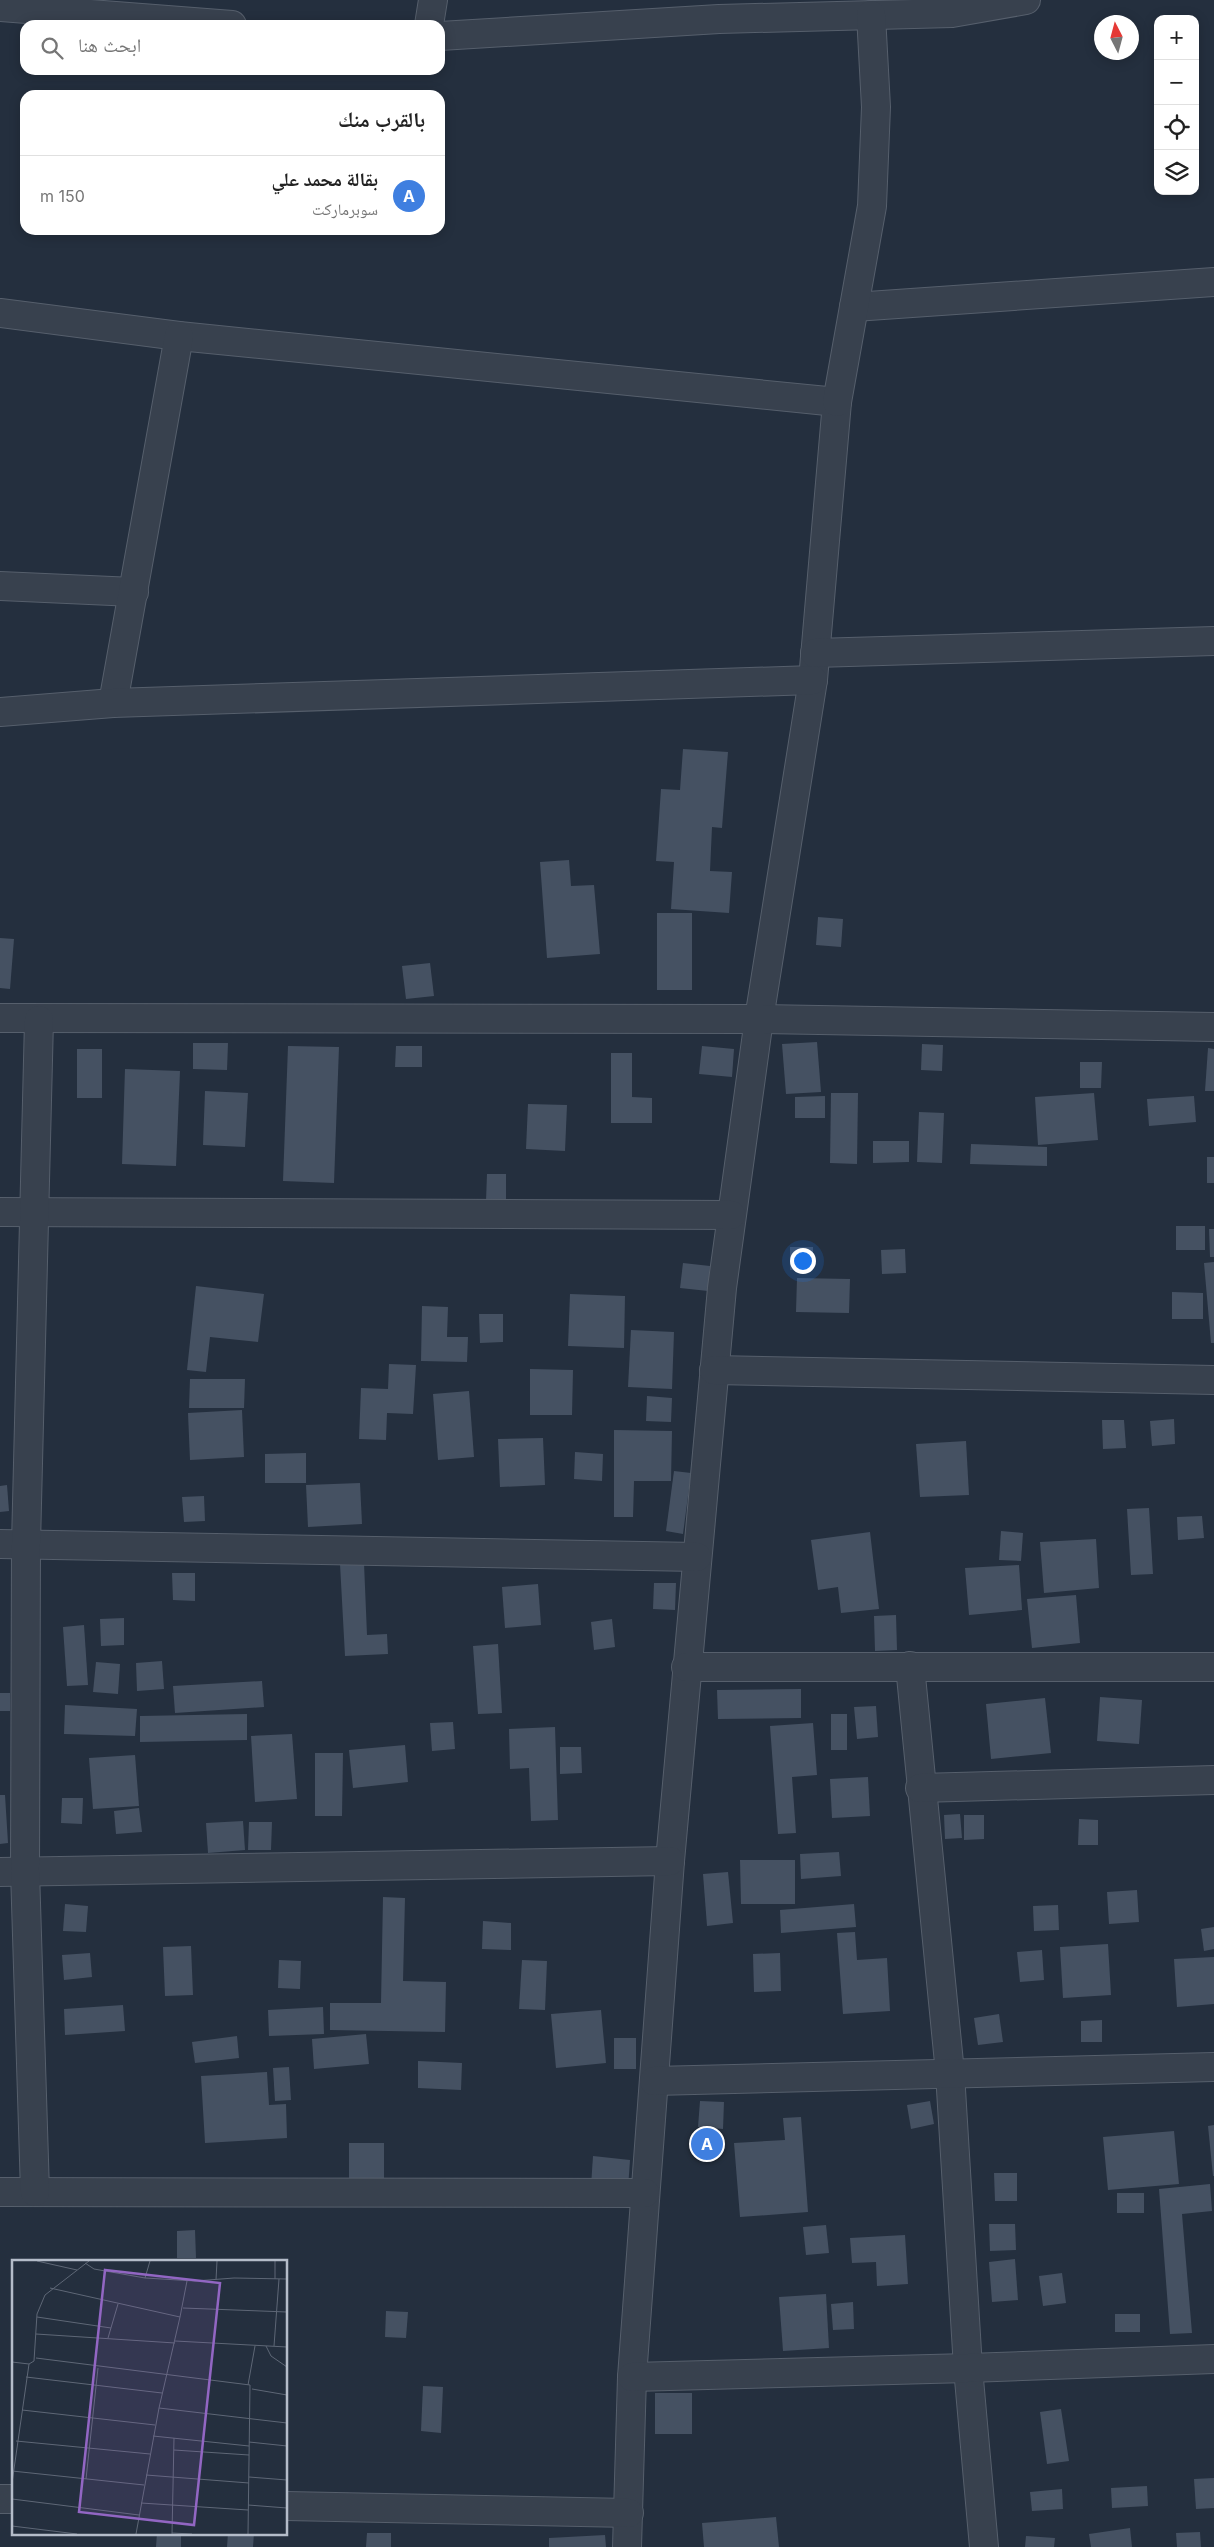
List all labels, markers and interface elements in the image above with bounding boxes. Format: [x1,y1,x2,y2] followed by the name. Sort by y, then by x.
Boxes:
[1094,15,1139,60] north arrow
[1154,15,1199,195] map controls
[1154,15,1199,60] button: +
[20,20,445,75] search box
[38,34,66,62] icon: search
[78,34,141,57] text: ابحث هنا
[1154,60,1199,105] button: −
[1154,105,1199,150] button: locate
[338,107,425,132] text: بالقرب منك
[1154,150,1199,195] button: layers
[271,168,378,191] text: بقالة محمد علي
[40,186,85,206] text: 150 m
[403,186,415,206] text: A
[312,199,378,219] text: سوبرماركت
[790,1248,816,1274] your location
[691,2125,723,2163] pin: A
[12,2260,288,2534] inset map

